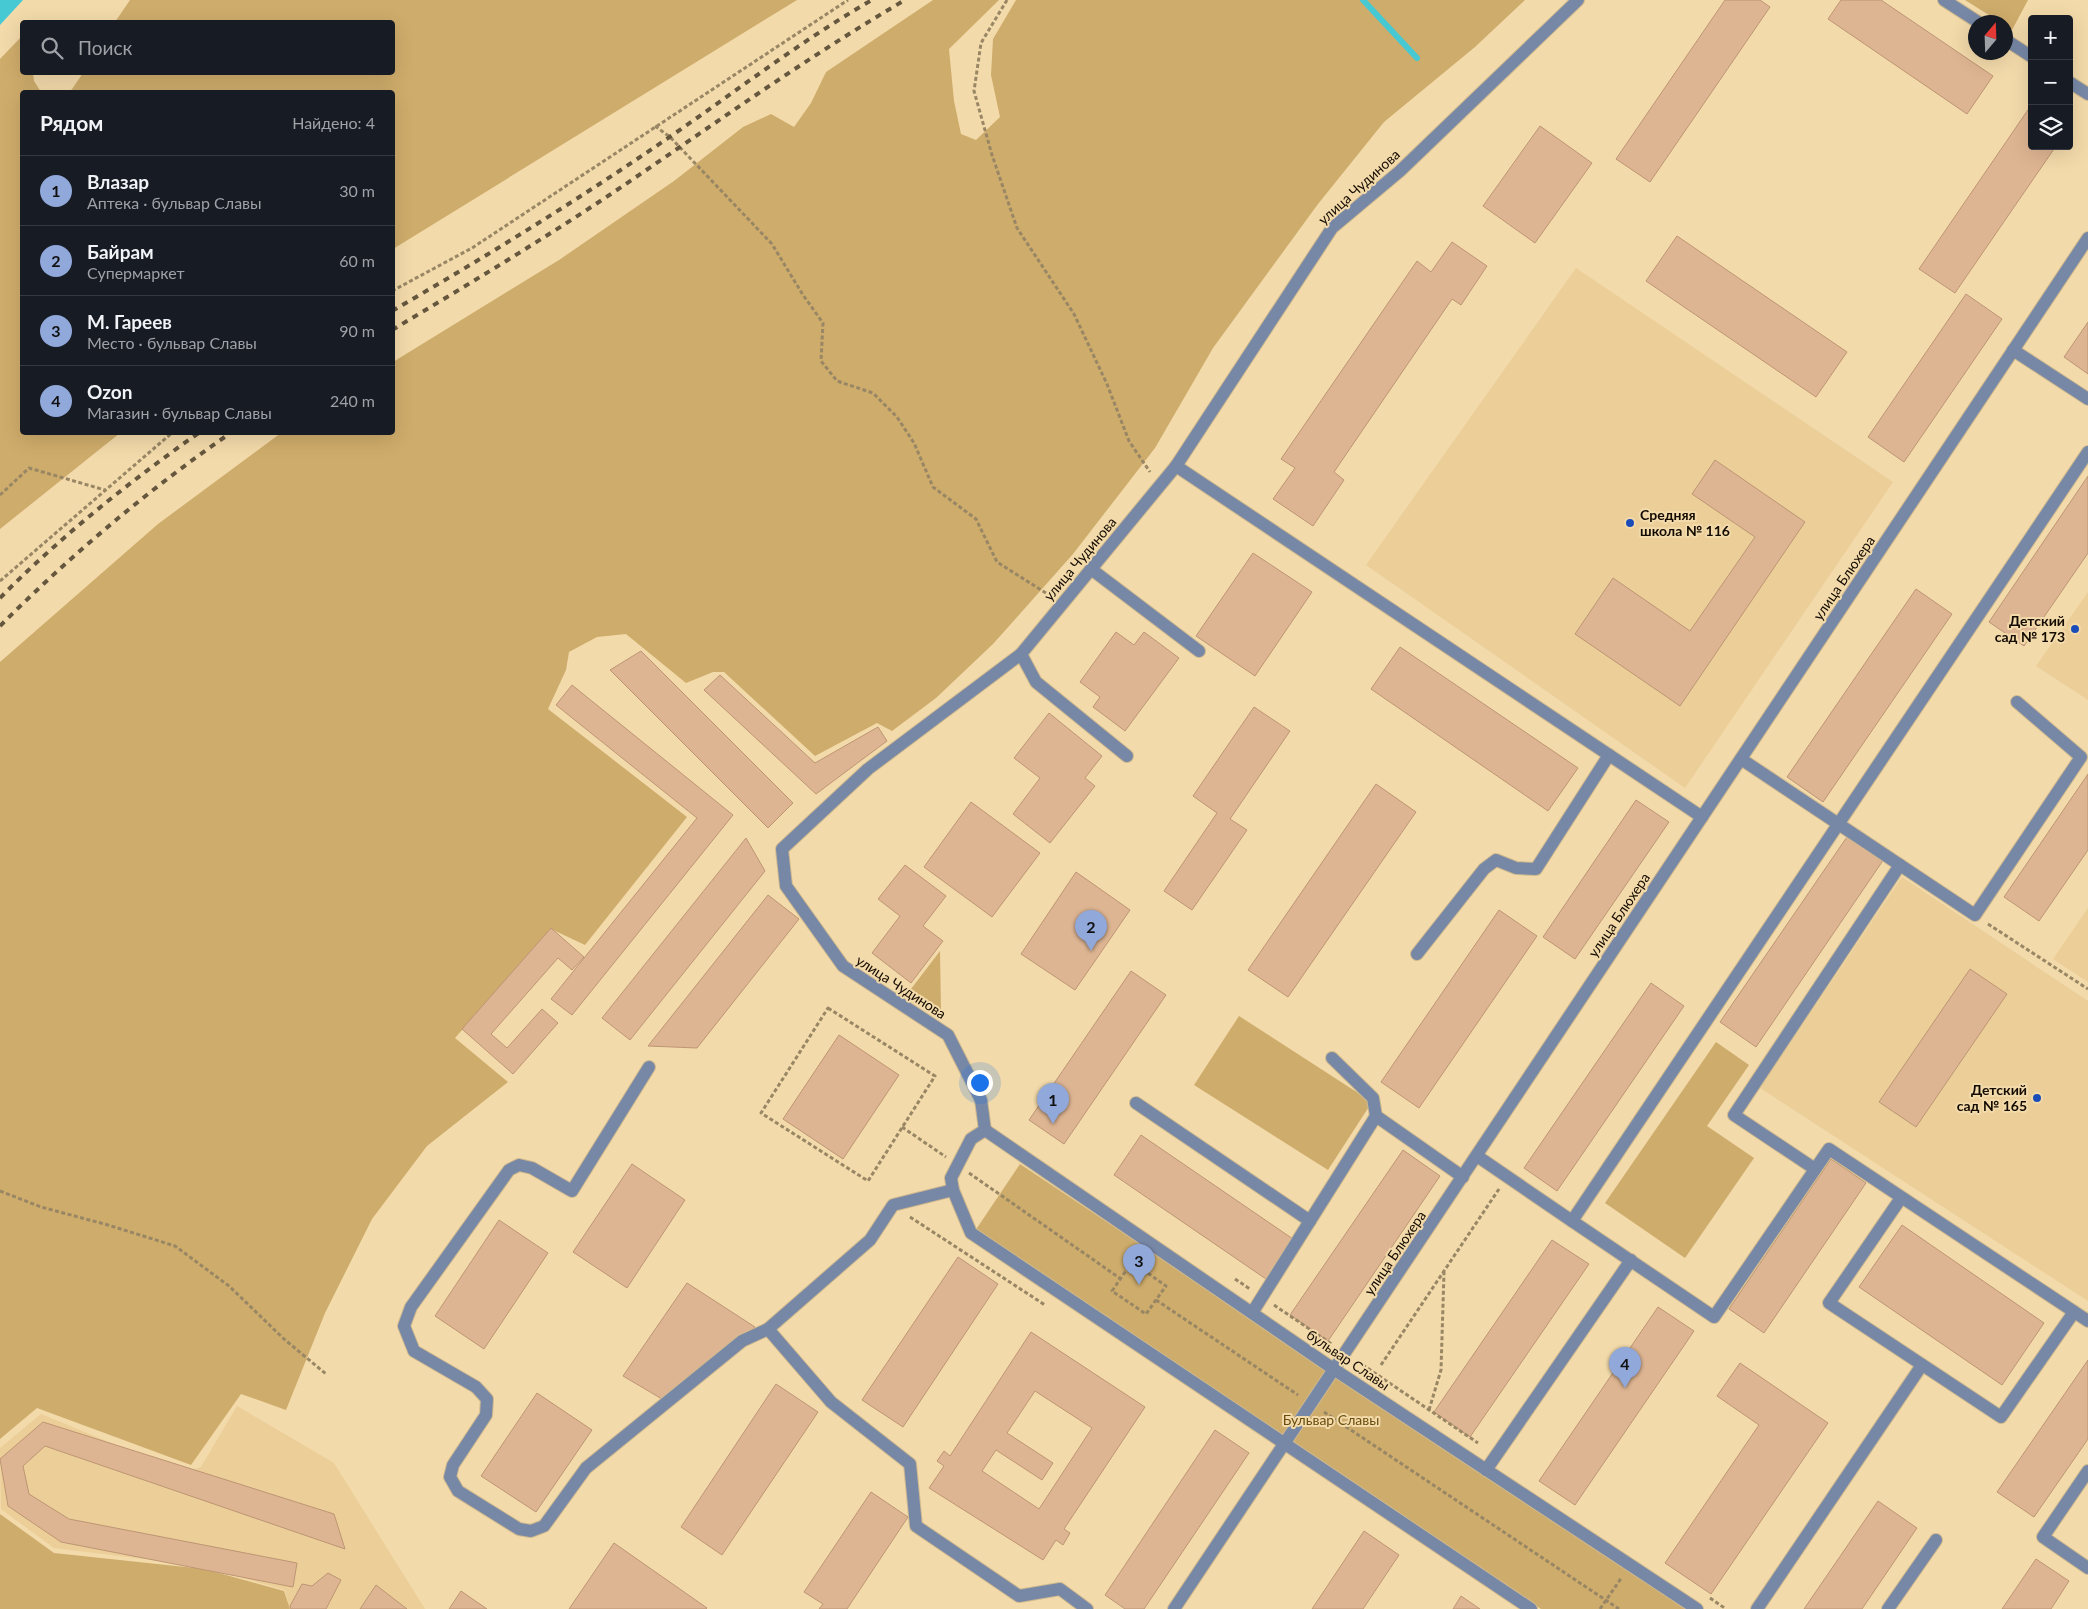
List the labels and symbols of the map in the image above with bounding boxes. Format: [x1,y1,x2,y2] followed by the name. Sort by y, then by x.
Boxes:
[1968,15,2013,60] north arrow
[1314,146,1403,228] street label: улица Чудинова
[1640,506,1730,539] place label: Средняя школа № 116
[1040,513,1120,604] street label: улица Чудинова
[1624,517,1636,529] marker: Средняя школа № 116
[1809,532,1878,623] street label: улица Блюхера
[1995,612,2065,645] place label: Детский сад № 173
[2069,623,2081,635] marker: Детский сад № 173
[1584,869,1653,960] street label: улица Блюхера
[1075,910,1107,951] pin: 2
[853,951,950,1022] street label: улица Чудинова
[967,1070,993,1096] your location
[1957,1081,2027,1114] place label: Детский сад № 165
[1037,1083,1069,1124] pin: 1
[2031,1092,2043,1104] marker: Детский сад № 165
[1360,1207,1429,1298] street label: улица Блюхера
[1123,1244,1155,1285] pin: 3
[1304,1326,1393,1394] street label: бульвар Славы
[1609,1347,1641,1388] pin: 4
[1283,1411,1379,1428] park label: Бульвар Славы

